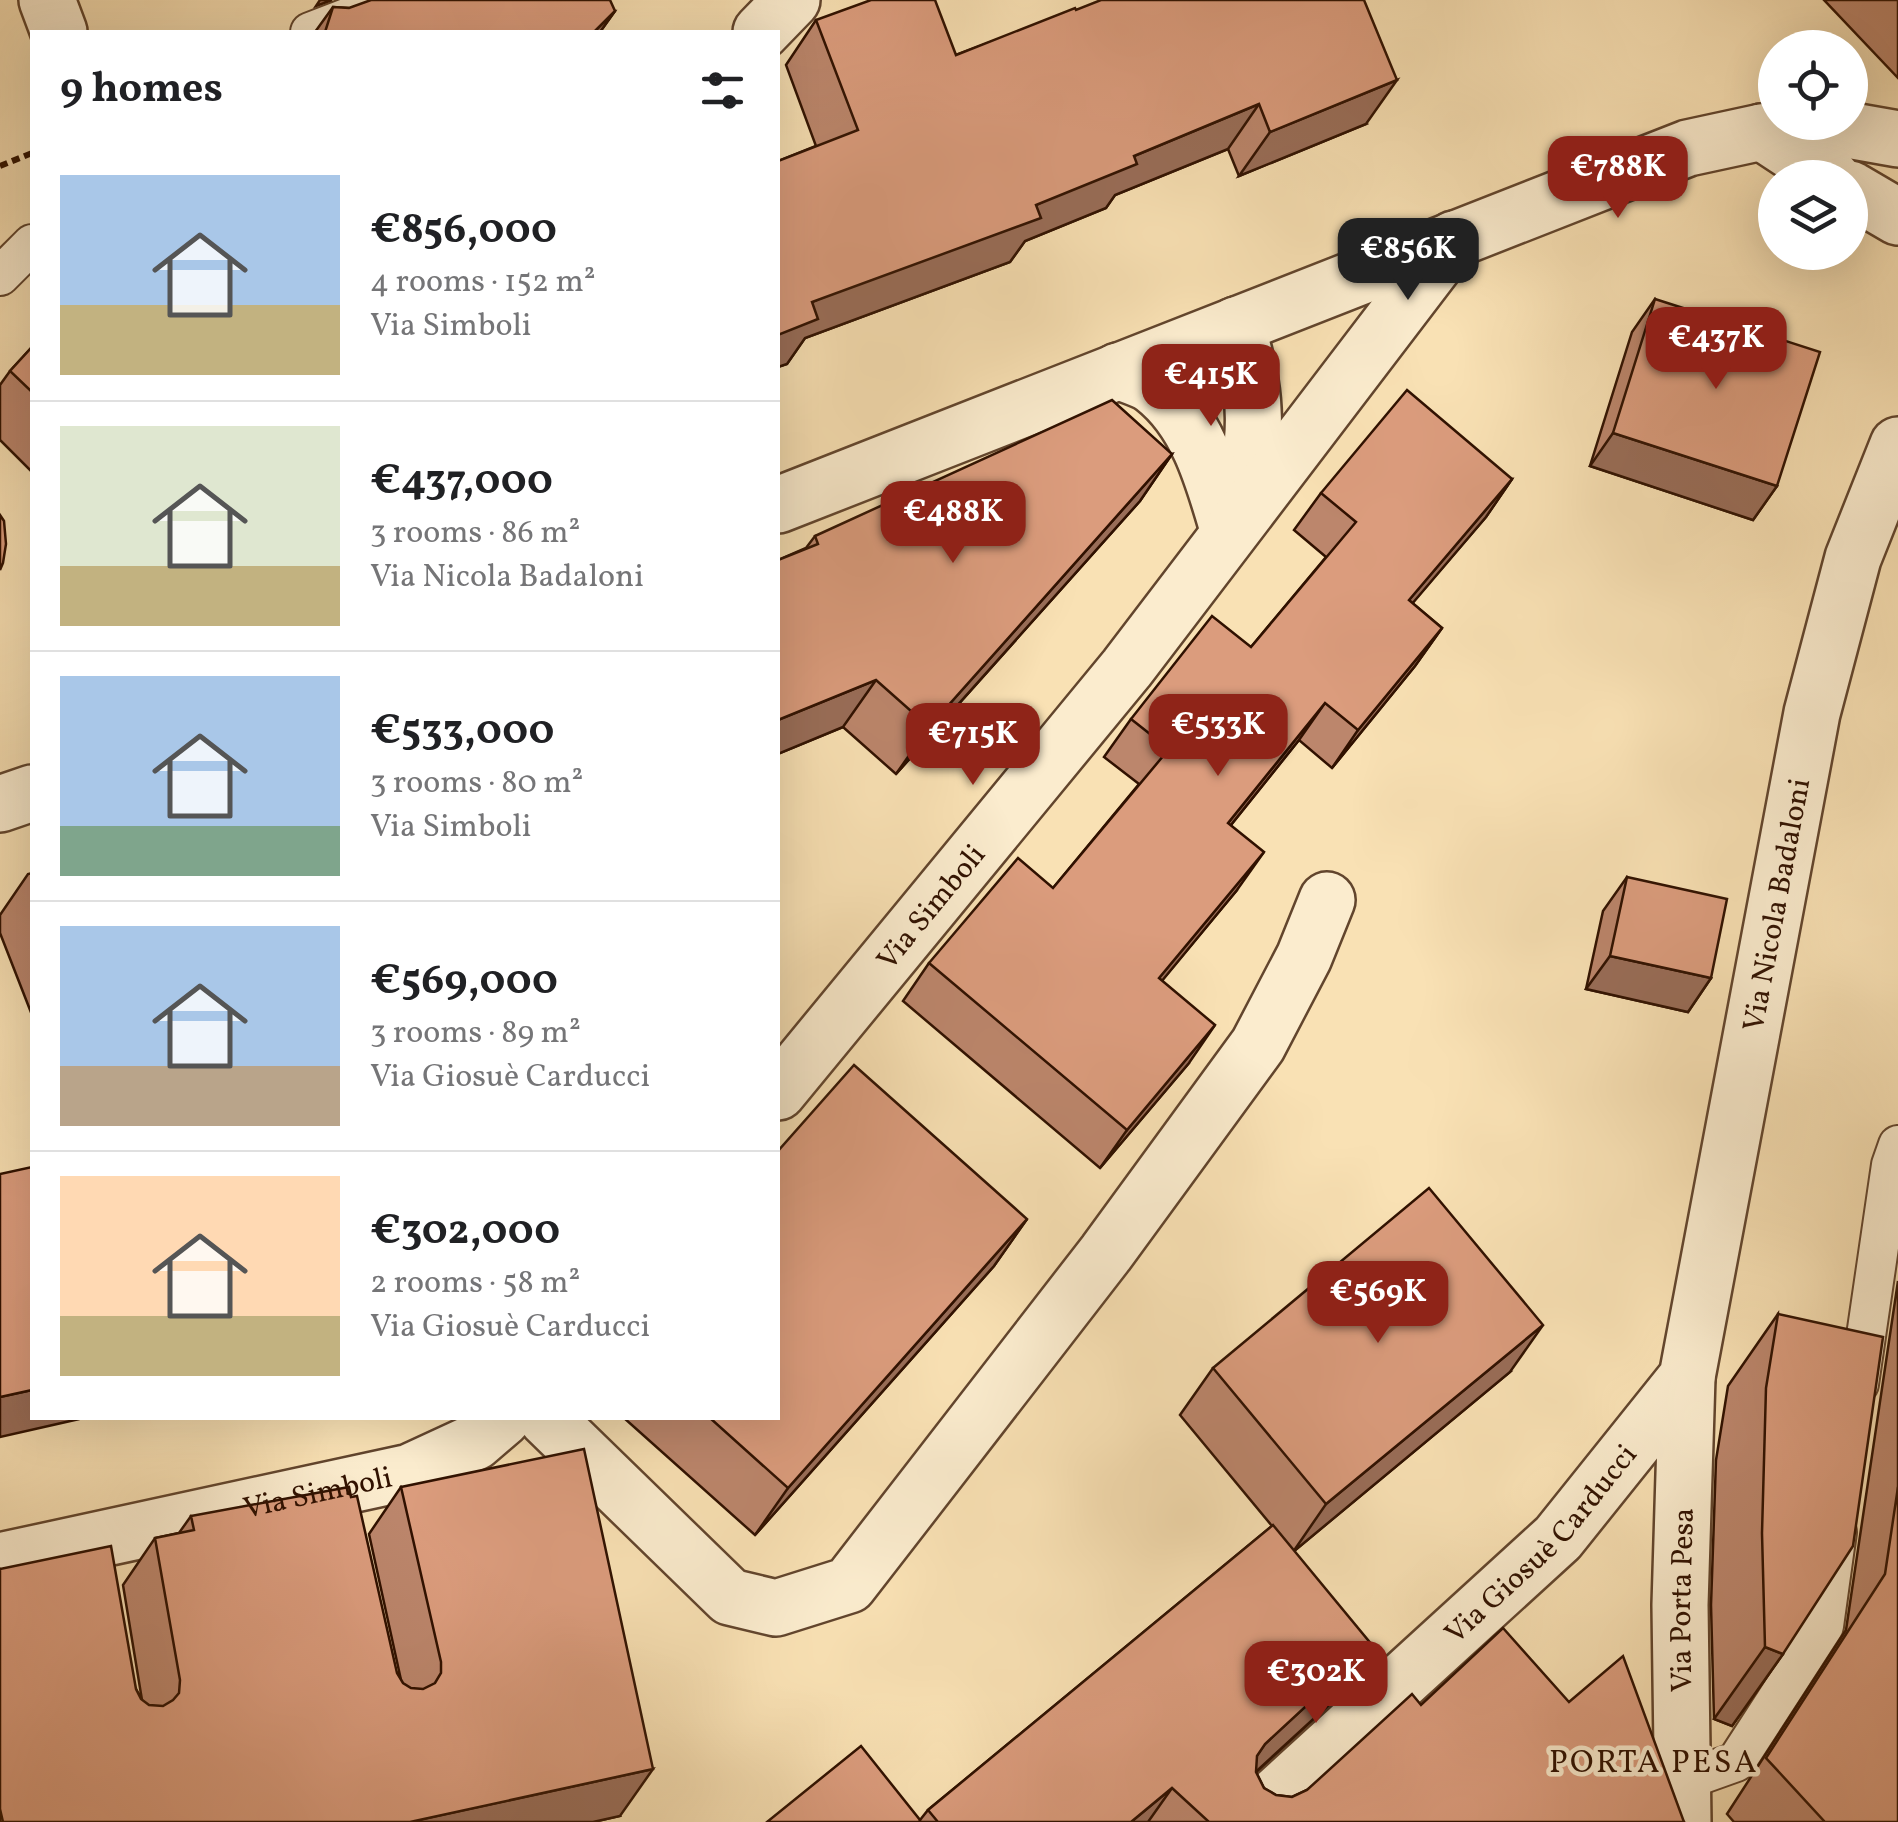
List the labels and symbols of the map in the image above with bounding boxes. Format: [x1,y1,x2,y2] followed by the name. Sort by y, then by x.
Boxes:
[1548,136,1688,221] pin: €788K
[1338,218,1478,303] pin: €856K
[1646,307,1786,392] pin: €437K
[1141,344,1281,429] pin: €415K
[883,481,1023,566] pin: €488K
[1148,694,1288,779] pin: €533K
[903,703,1043,788] pin: €715K
[1733,775,1822,1035] street label: Via Nicola Badaloni
[868,836,996,980] street label: Via Simboli
[1308,1261,1448,1346] pin: €569K
[1436,1436,1648,1655] street label: Via Giosuè Carducci
[240,1457,396,1531] street label: Via Simboli
[1661,1507,1706,1693] street label: Via Porta Pesa
[1246,1641,1386,1726] pin: €302K
[1549,1742,1759,1786] district label: PORTA PESA

